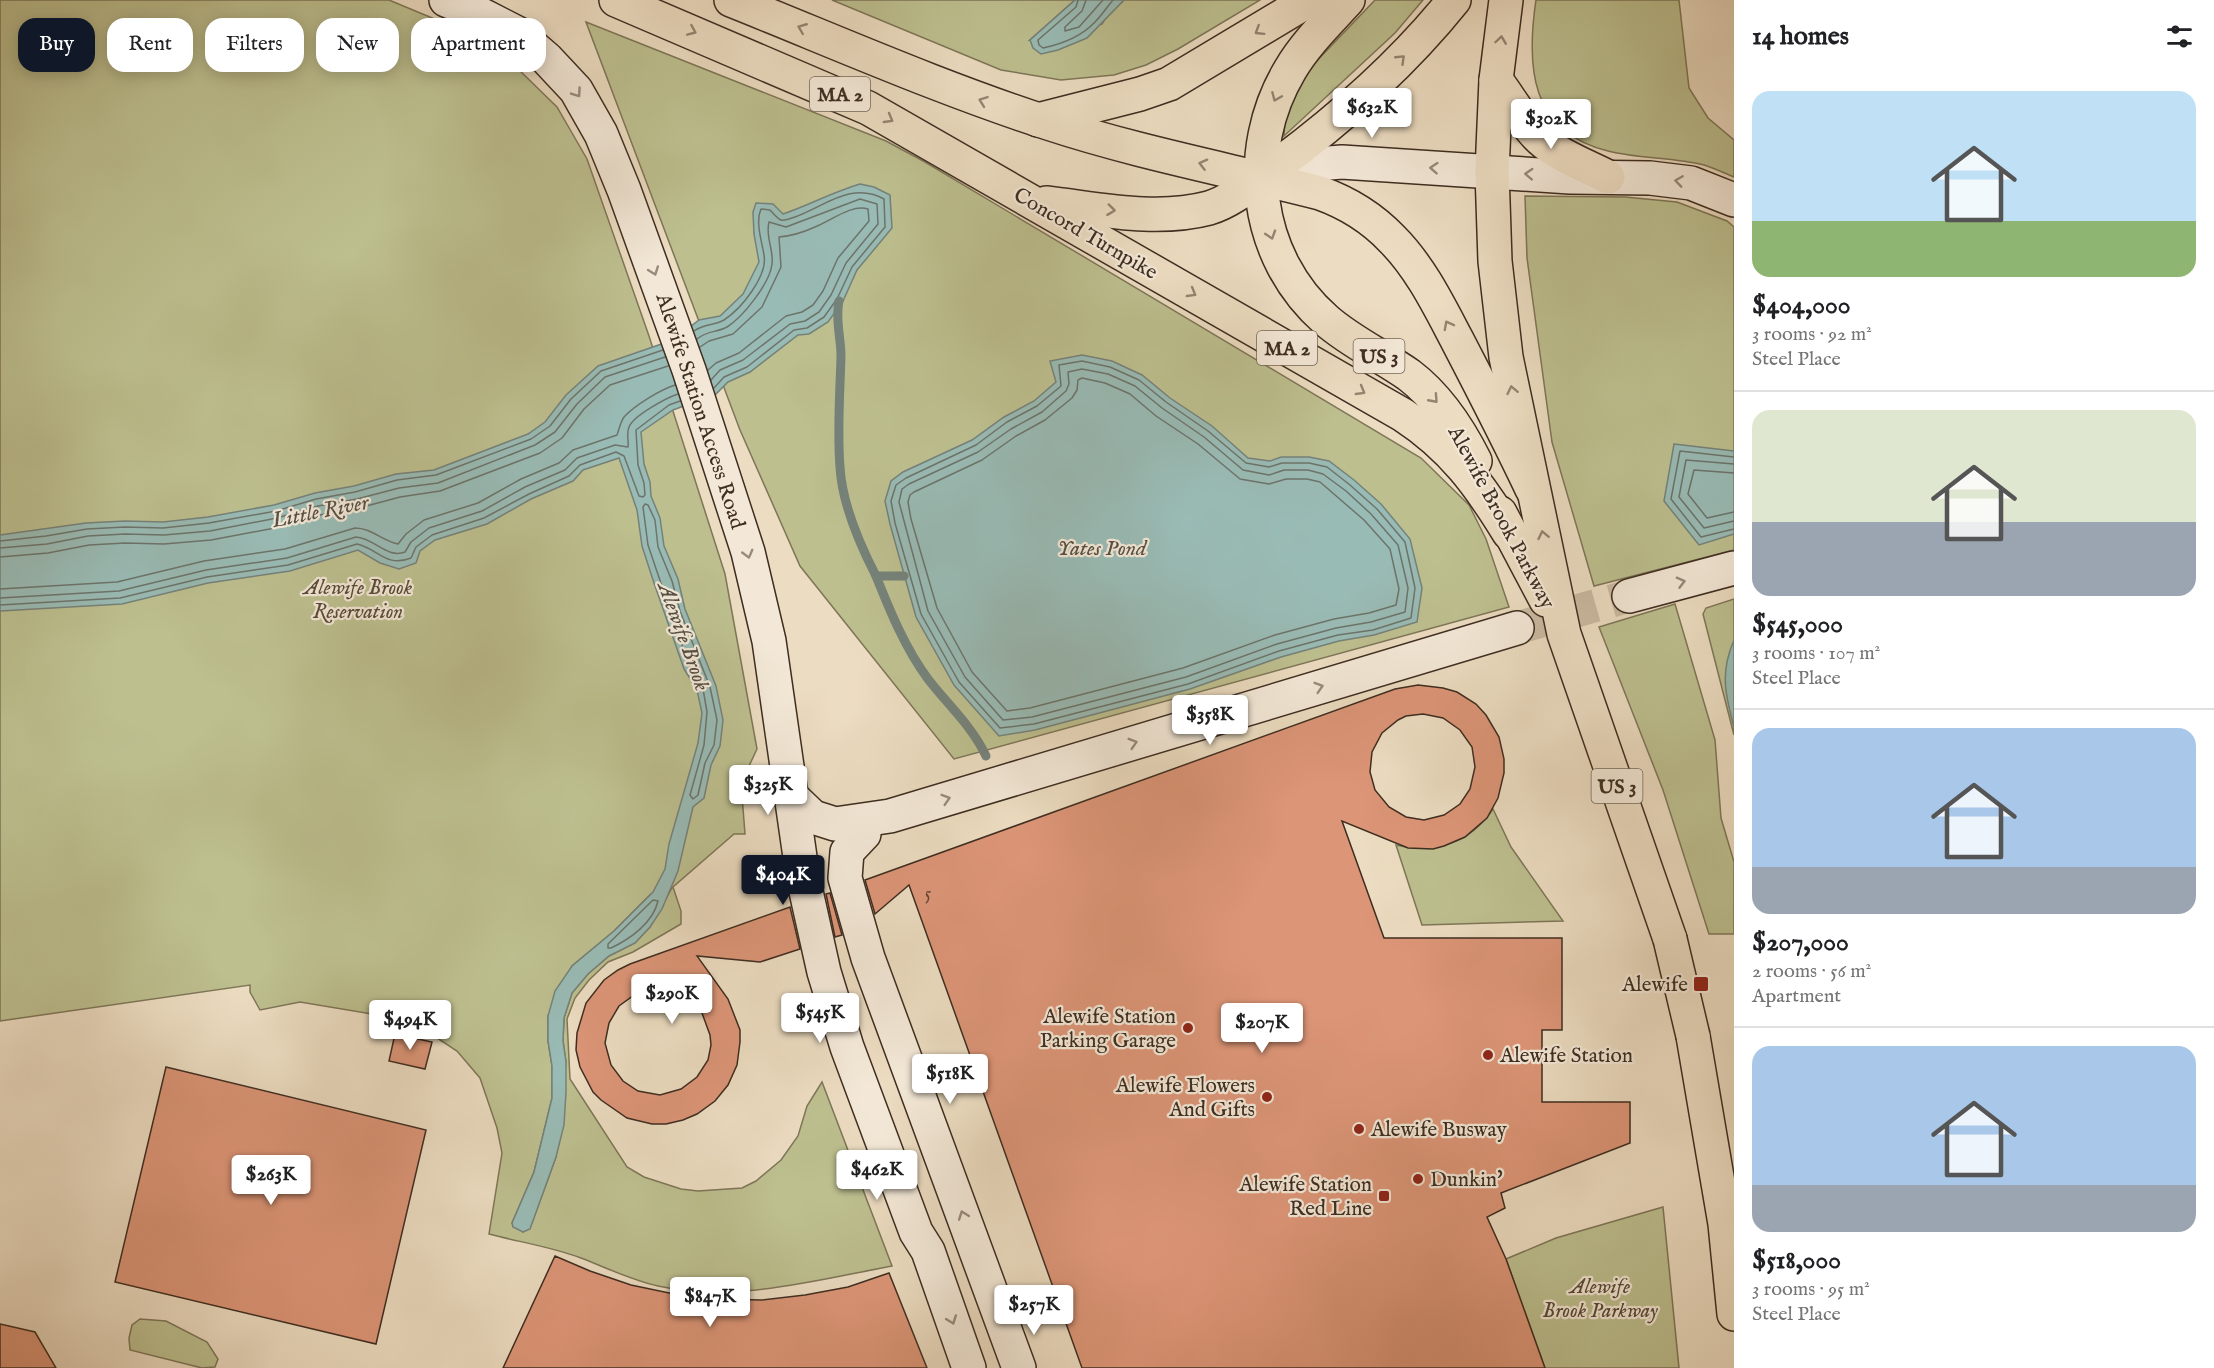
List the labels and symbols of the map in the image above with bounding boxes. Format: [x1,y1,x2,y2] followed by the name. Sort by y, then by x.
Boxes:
[797,23,807,36] one-way arrow
[1255,23,1265,35] one-way arrow
[685,24,696,36] one-way arrow
[1494,35,1506,44] one-way arrow
[1394,55,1404,66] one-way arrow
[810,77,870,111] road number: MA 2
[570,87,581,98] one-way arrow
[1330,88,1414,139] pin: $632K
[1271,91,1283,102] one-way arrow
[978,95,989,108] one-way arrow
[1509,99,1593,150] pin: $302K
[883,112,893,123] one-way arrow
[1198,158,1208,171] one-way arrow
[1429,162,1438,175] one-way arrow
[1525,168,1534,181] one-way arrow
[1674,176,1684,188] one-way arrow
[1008,182,1163,287] street label: Concord Turnpike
[1106,204,1115,216] one-way arrow
[1263,229,1276,240] one-way arrow
[647,265,660,276] one-way arrow
[1186,286,1196,298] one-way arrow
[648,289,751,533] street label: Alewife Station Access Road
[1444,320,1455,331] one-way arrow
[1257,331,1317,365] road number: MA 2
[1354,339,1404,373] road number: US 3
[1355,383,1365,395] one-way arrow
[1506,386,1519,396] one-way arrow
[1427,392,1438,403] one-way arrow
[1441,421,1561,614] street label: Alewife Brook Parkway
[269,489,373,535] water label: Little River
[1537,531,1550,541] one-way arrow
[1058,535,1148,563] water label: Yates Pond
[741,548,753,559] one-way arrow
[302,575,413,626] park label: Alewife Brook Reservation
[650,577,716,695] water label: Alewife Brook
[1676,577,1686,589] one-way arrow
[1313,682,1324,694] one-way arrow
[1168,695,1252,746] pin: $358K
[1127,738,1138,750] one-way arrow
[726,765,810,816] pin: $325K
[1592,769,1642,803] road number: US 3
[940,794,951,806] one-way arrow
[741,855,825,906] pin: $404K
[925,883,932,906] house number: 5
[1621,972,1688,999] place label: Alewife
[630,974,714,1025] pin: $290K
[1692,975,1710,993] marker: Alewife
[778,993,862,1044] pin: $545K
[368,1000,452,1051] pin: $494K
[1220,1003,1304,1054] pin: $207K
[1040,1004,1176,1055] place label: Alewife Station Parking Garage
[1181,1021,1195,1035] marker: Alewife Station Parking Garage
[1499,1043,1633,1070] place label: Alewife Station
[1481,1048,1495,1062] marker: Alewife Station
[908,1054,992,1105] pin: $518K
[1115,1073,1255,1124] place label: Alewife Flowers And Gifts
[1260,1090,1274,1104] marker: Alewife Flowers And Gifts
[1370,1117,1507,1144] place label: Alewife Busway
[1352,1122,1366,1136] marker: Alewife Busway
[835,1150,919,1201] pin: $462K
[229,1155,313,1206] pin: $263K
[1430,1167,1503,1194] place label: Dunkin'
[1238,1172,1372,1223] place label: Alewife Station Red Line
[1411,1172,1425,1186] marker: Dunkin'
[1377,1189,1391,1203] marker: Alewife Station Red Line
[957,1210,970,1221] one-way arrow
[1542,1274,1658,1325] park label: Alewife Brook Parkway
[668,1277,752,1328] pin: $847K
[992,1285,1076,1336] pin: $257K
[945,1314,958,1325] one-way arrow

